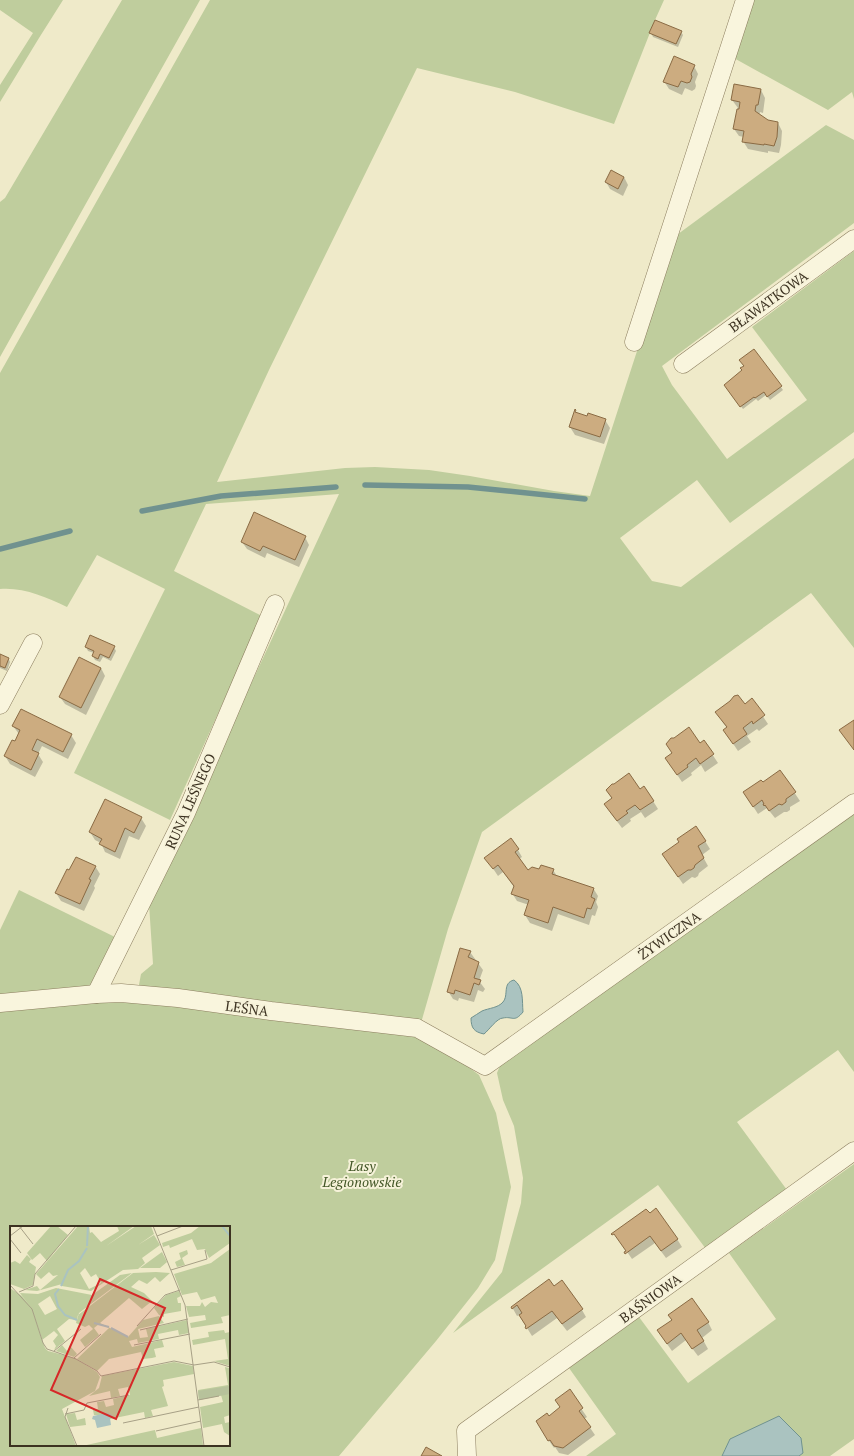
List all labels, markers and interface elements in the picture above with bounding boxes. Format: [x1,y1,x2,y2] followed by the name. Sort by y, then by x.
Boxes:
[725,266,812,336] street label: BŁAWATKOWA
[160,750,220,852] street label: RUNA LEŚNEGO
[634,906,704,964] street label: ŻYWICZNA
[224,996,270,1020] street label: LEŚNA
[321,1156,402,1191] park label: Lasy Legionowskie
[10,1226,230,1446] inset map
[615,1269,685,1327] street label: BAŚNIOWA

